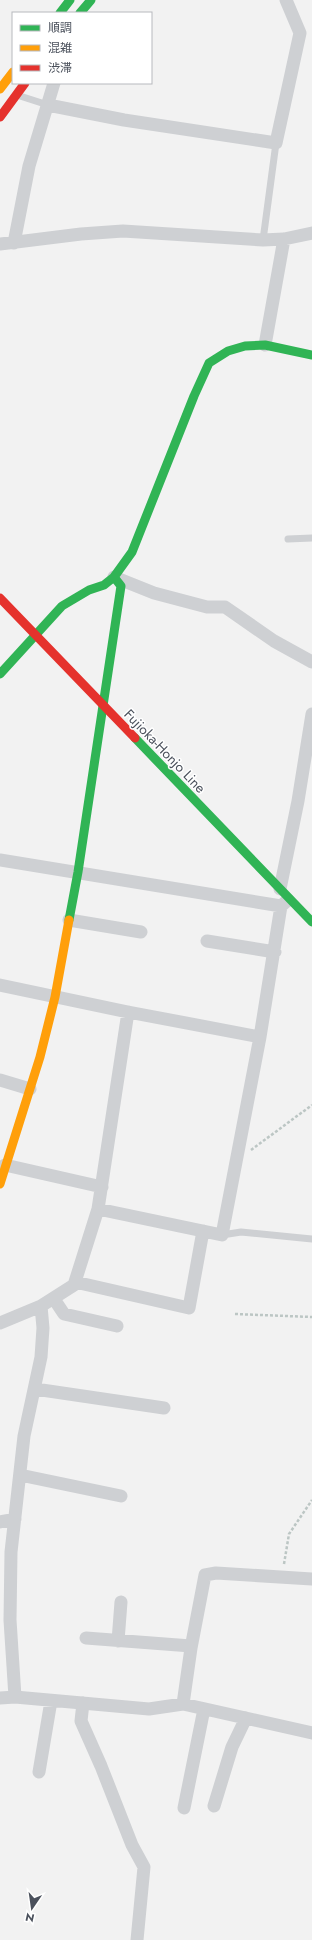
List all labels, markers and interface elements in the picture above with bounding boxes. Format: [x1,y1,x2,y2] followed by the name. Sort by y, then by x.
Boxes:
[12,12,152,84] legend
[48,19,72,37] text: 順調
[48,39,72,57] text: 混雑
[48,59,72,77] text: 渋滞
[120,705,210,797] street label: Fujioka-Honjo Line
[12,1888,52,1928] north arrow
[24,1909,36,1927] text: N

